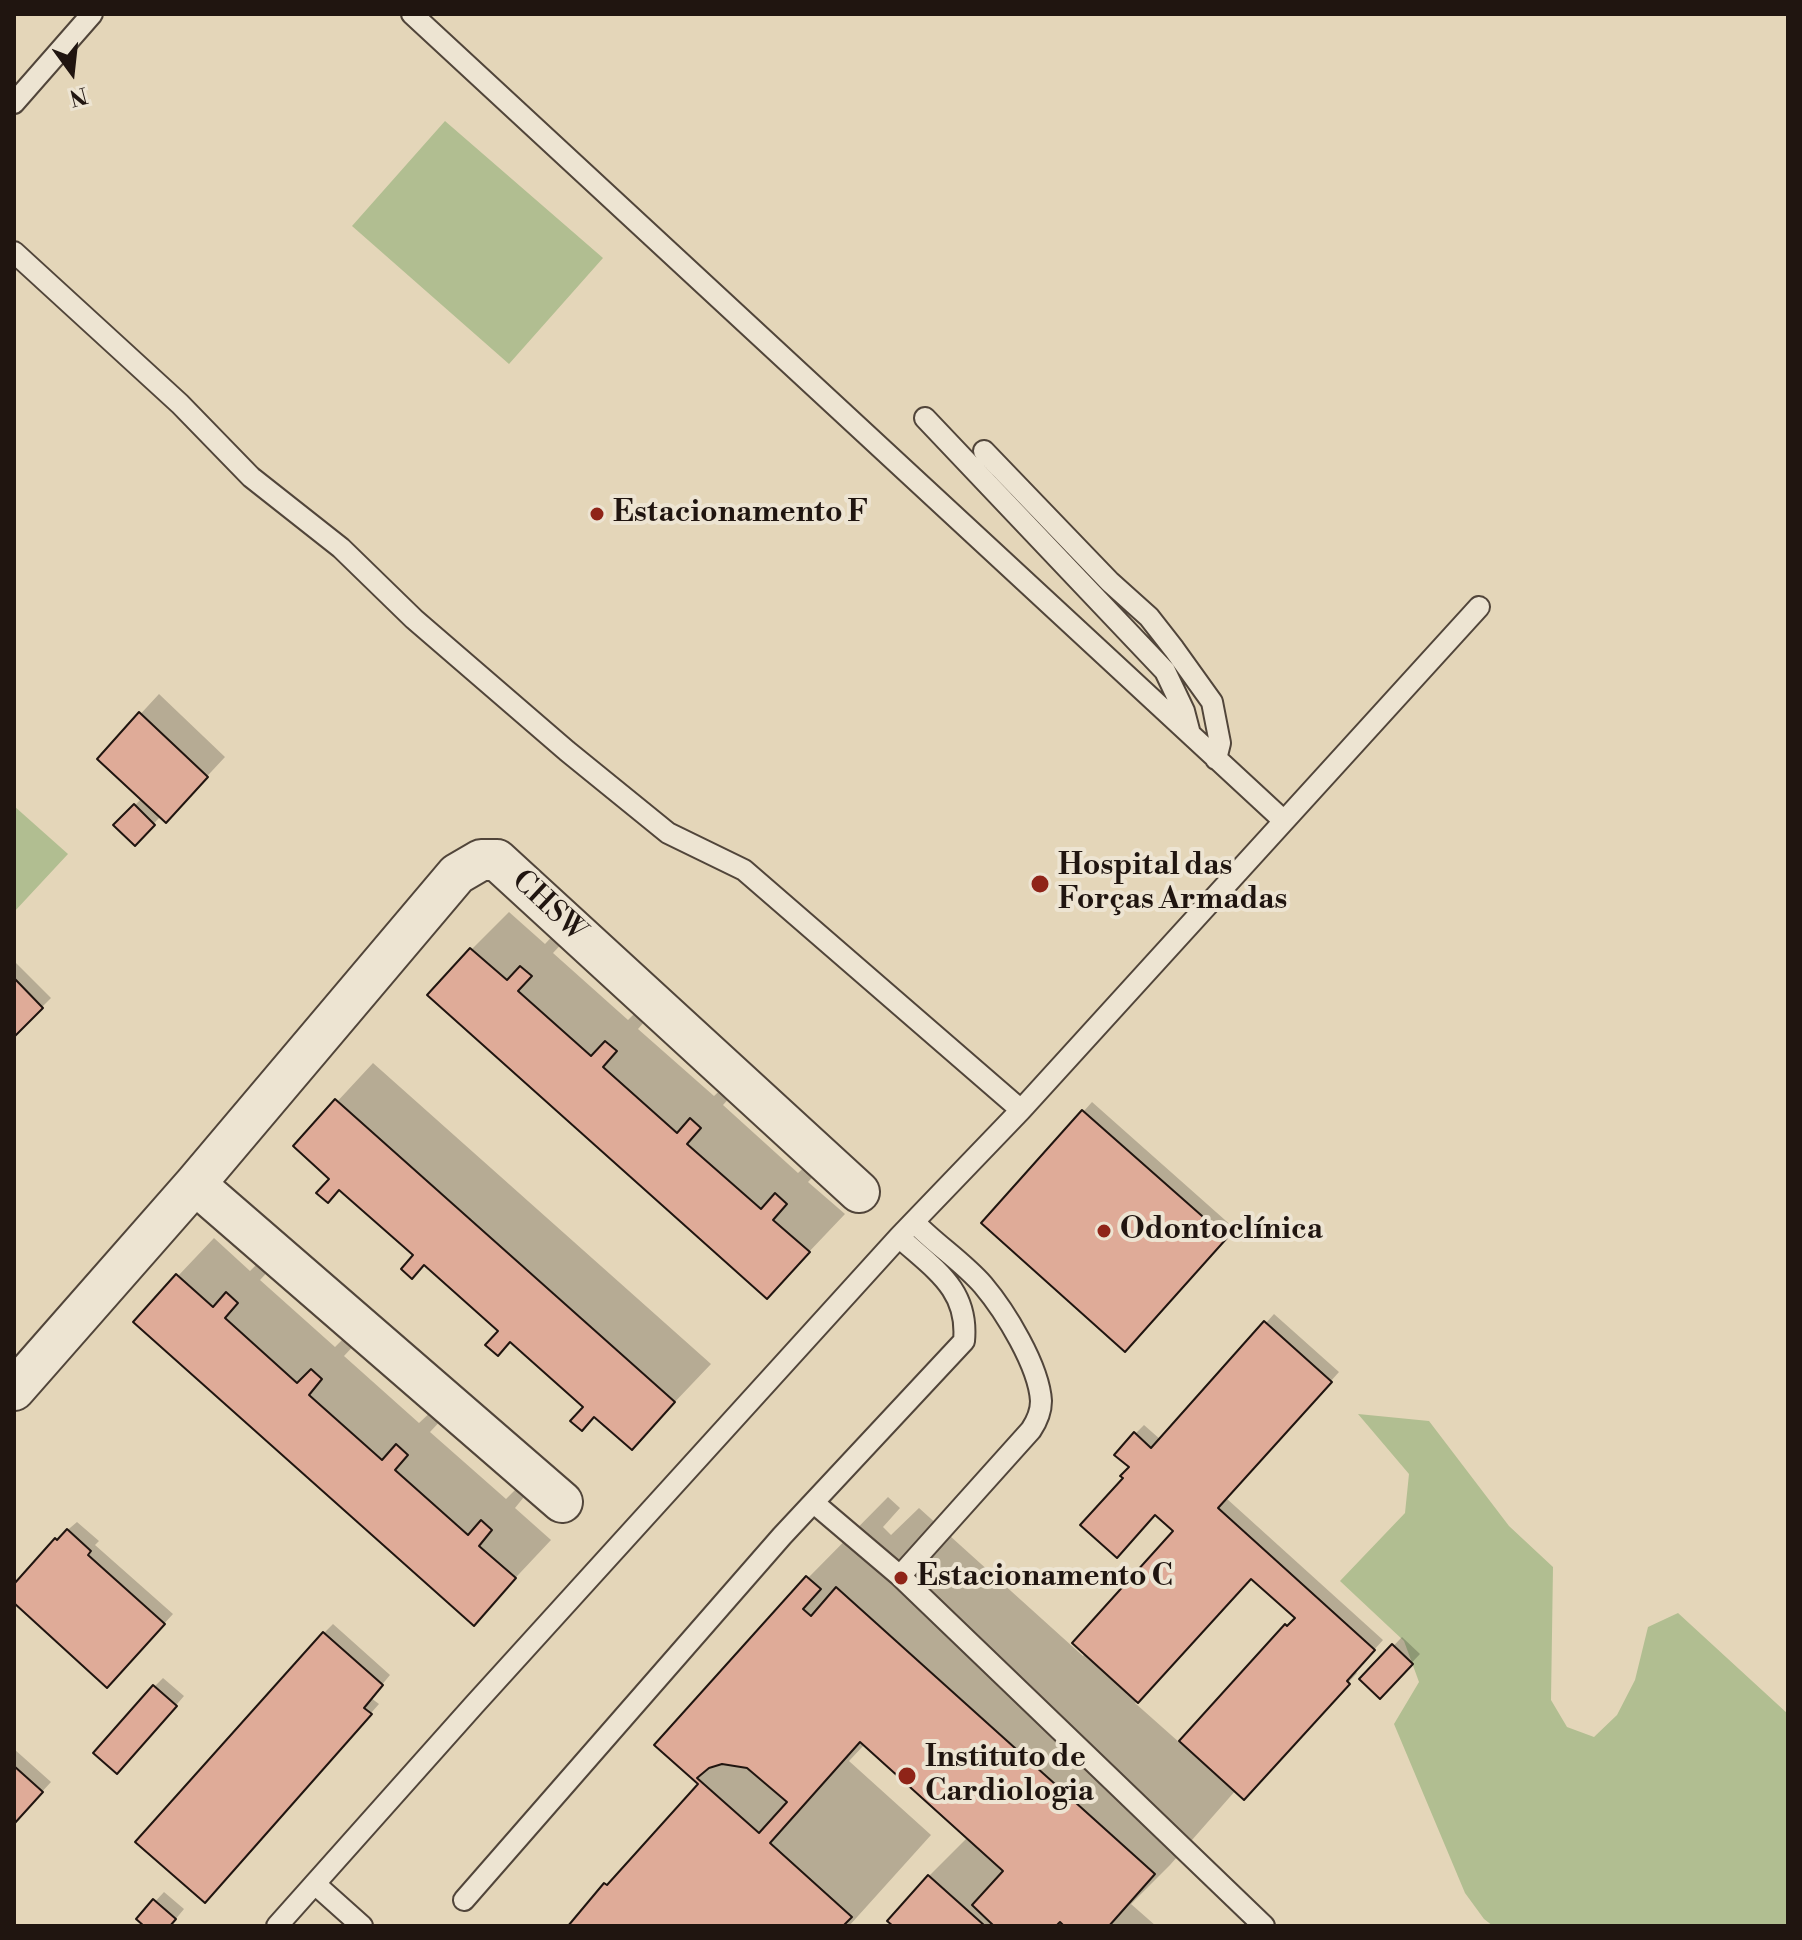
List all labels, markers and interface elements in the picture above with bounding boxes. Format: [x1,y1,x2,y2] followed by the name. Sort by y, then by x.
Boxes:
[32,32,112,112] north arrow
[66,80,90,111] text: N
[613,496,869,532] place label: Estacionamento F
[588,505,606,523] marker: Estacionamento F
[1058,849,1287,920] place label: Hospital das Forças Armadas
[503,864,593,950] street label: CHSW
[1029,873,1051,895] marker: Hospital das Forças Armadas
[1120,1213,1323,1249] place label: Odontoclínica
[1095,1222,1113,1240] marker: Odontoclínica
[917,1560,1173,1596] place label: Estacionamento C
[892,1569,910,1587] marker: Estacionamento C
[925,1741,1094,1812] place label: Instituto de Cardiologia
[896,1765,918,1787] marker: Instituto de Cardiologia

